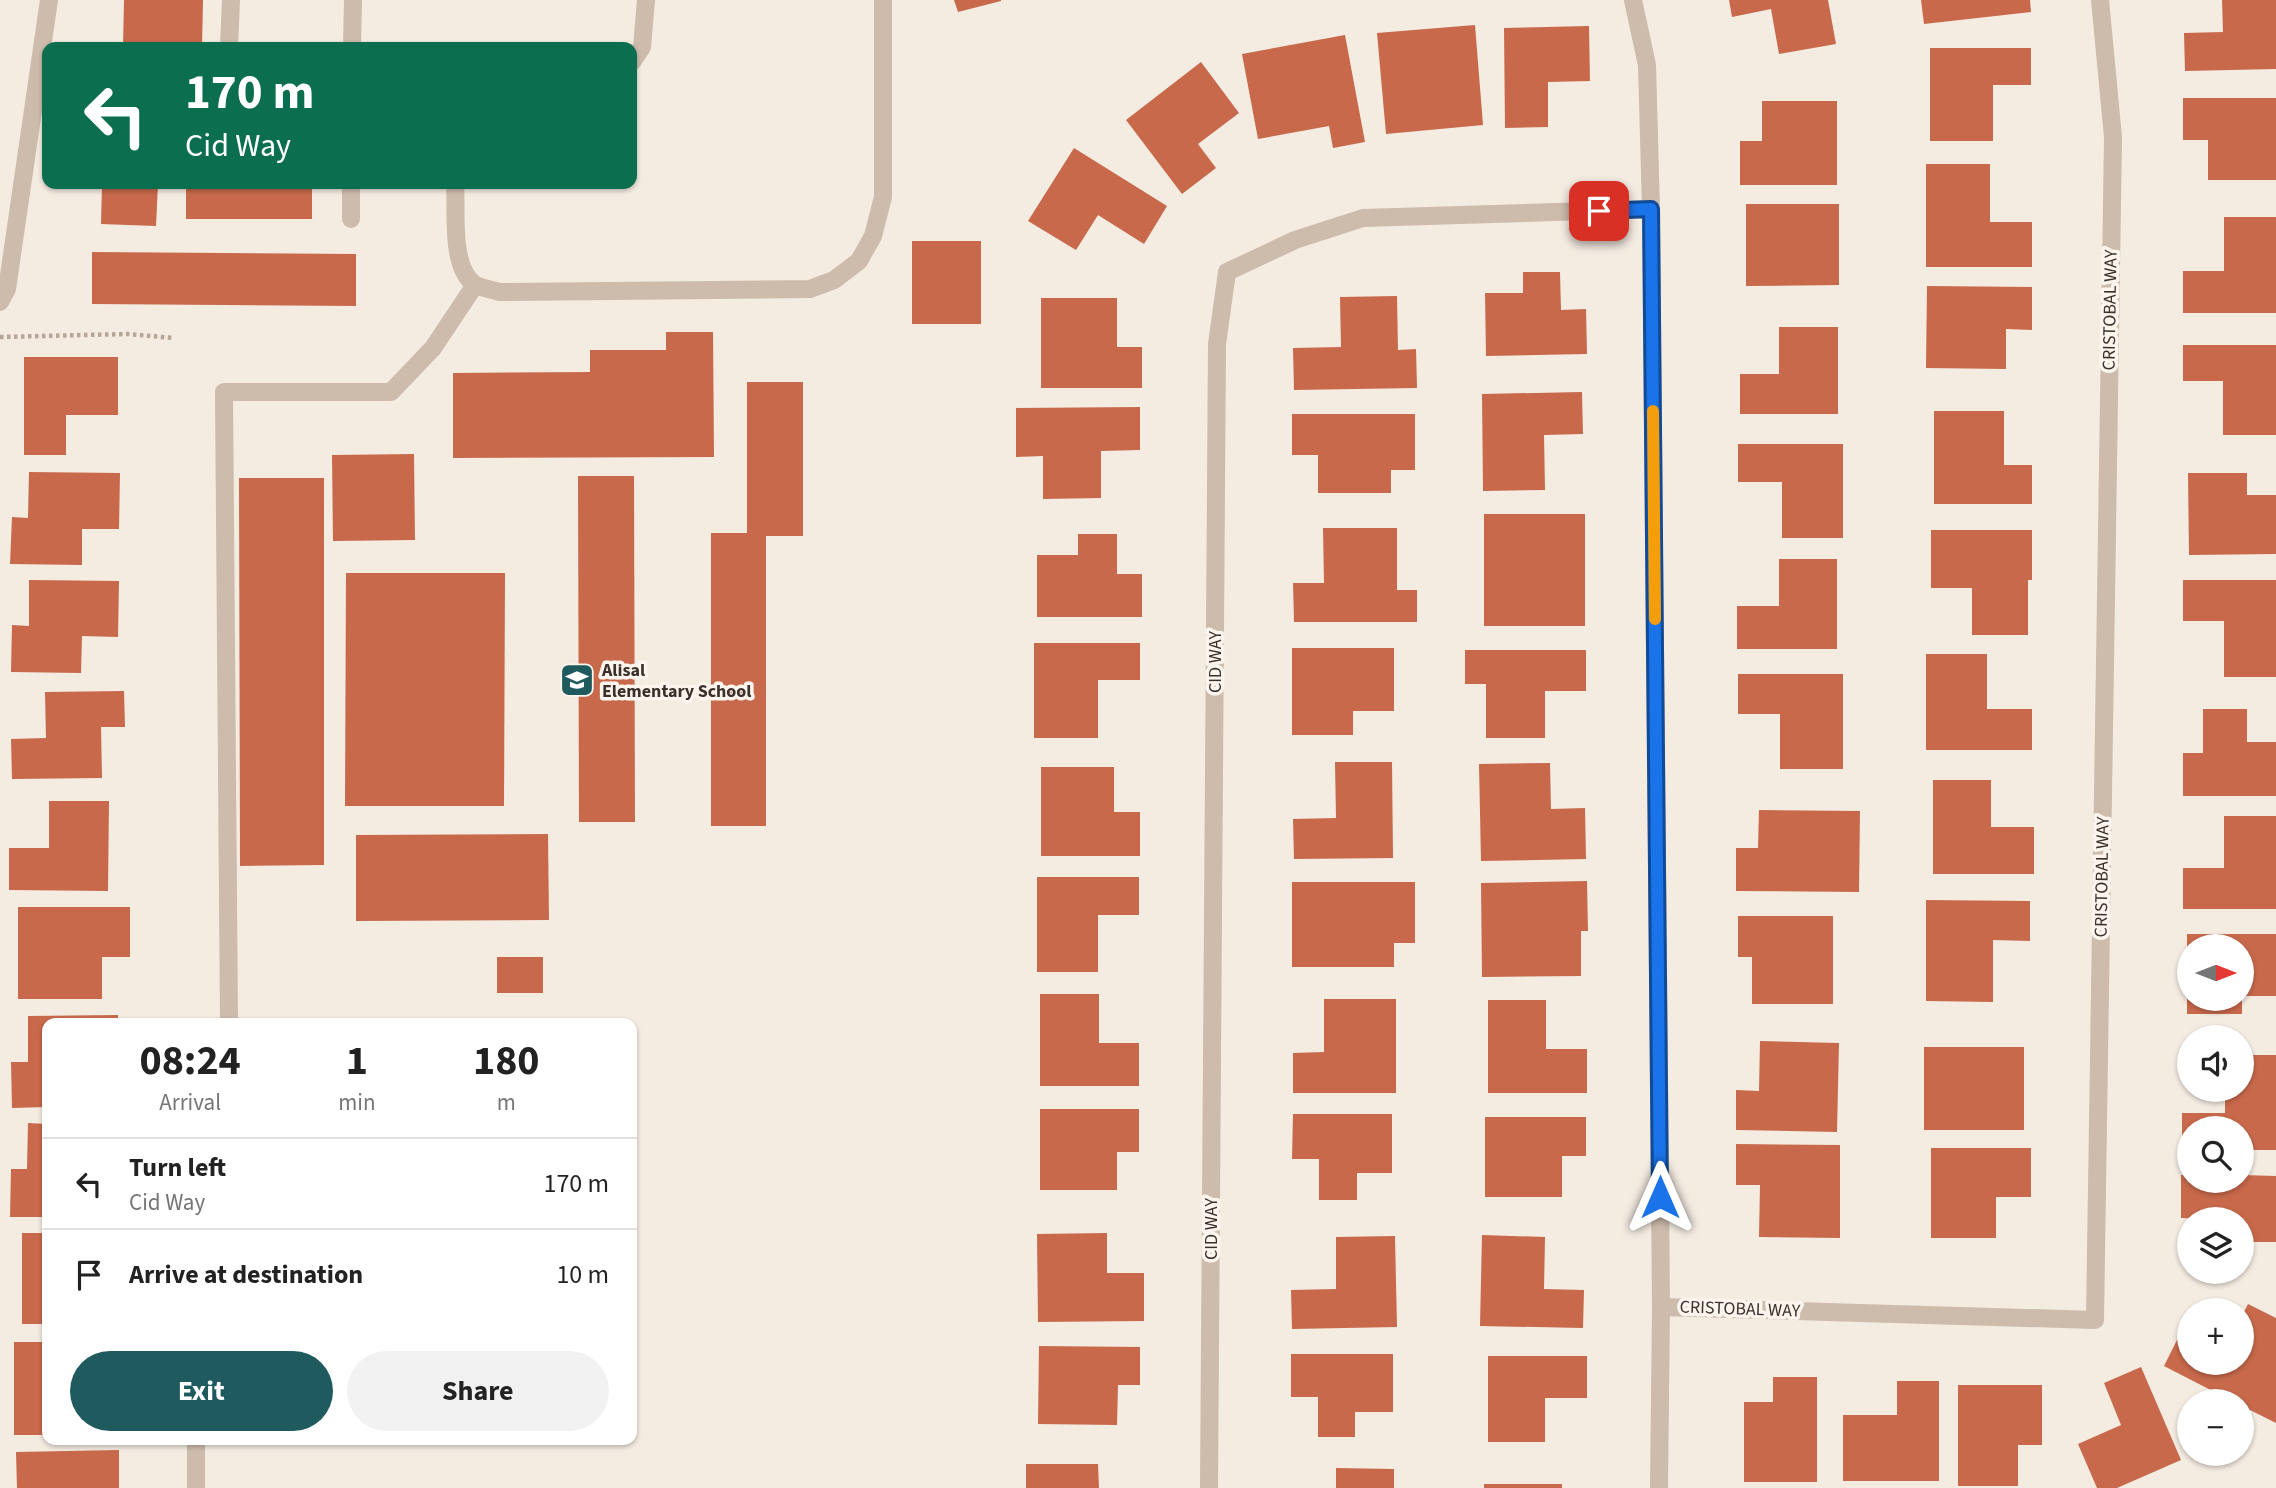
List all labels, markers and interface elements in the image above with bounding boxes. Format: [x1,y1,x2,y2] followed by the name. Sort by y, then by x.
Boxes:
[185,58,314,128] text: 170 m
[70,70,161,161] icon: left
[185,123,291,169] text: Cid Way
[1569,181,1629,241] pin
[1580,192,1618,230] icon: arrive
[2096,249,2124,371] street label: CRISTOBAL WAY
[1203,631,1228,693] street label: CID WAY
[601,658,752,704] place label: Alisal Elementary School
[558,661,596,699] school or university icon: Alisal Elementary School
[2088,816,2116,938] street label: CRISTOBAL WAY
[2177,934,2254,1012] north arrow
[2177,934,2254,1466] map controls
[2177,1025,2254,1102] button: sound
[139,1031,241,1091] text: 08:24
[346,1031,368,1091] text: 1
[473,1031,540,1091] text: 180
[159,1086,221,1119] text: Arrival
[338,1086,376,1119] text: min
[497,1086,516,1119] text: m
[2177,1116,2254,1193] button: search
[129,1149,226,1186] text: Turn left
[1623,1160,1697,1234] position arrow
[70,1165,108,1203] icon: left
[543,1165,609,1202] text: 170 m
[129,1186,205,1219] text: Cid Way
[1199,1198,1224,1260] street label: CID WAY
[2177,1207,2254,1284] button: layers
[70,1256,108,1294] icon: arrive
[129,1256,363,1293] text: Arrive at destination
[556,1256,609,1293] text: 10 m
[1679,1294,1801,1324] street label: CRISTOBAL WAY
[2177,1298,2254,1375] button: +
[70,1351,333,1431] button: Exit
[347,1351,609,1431] button: Share
[2177,1389,2254,1466] button: −

